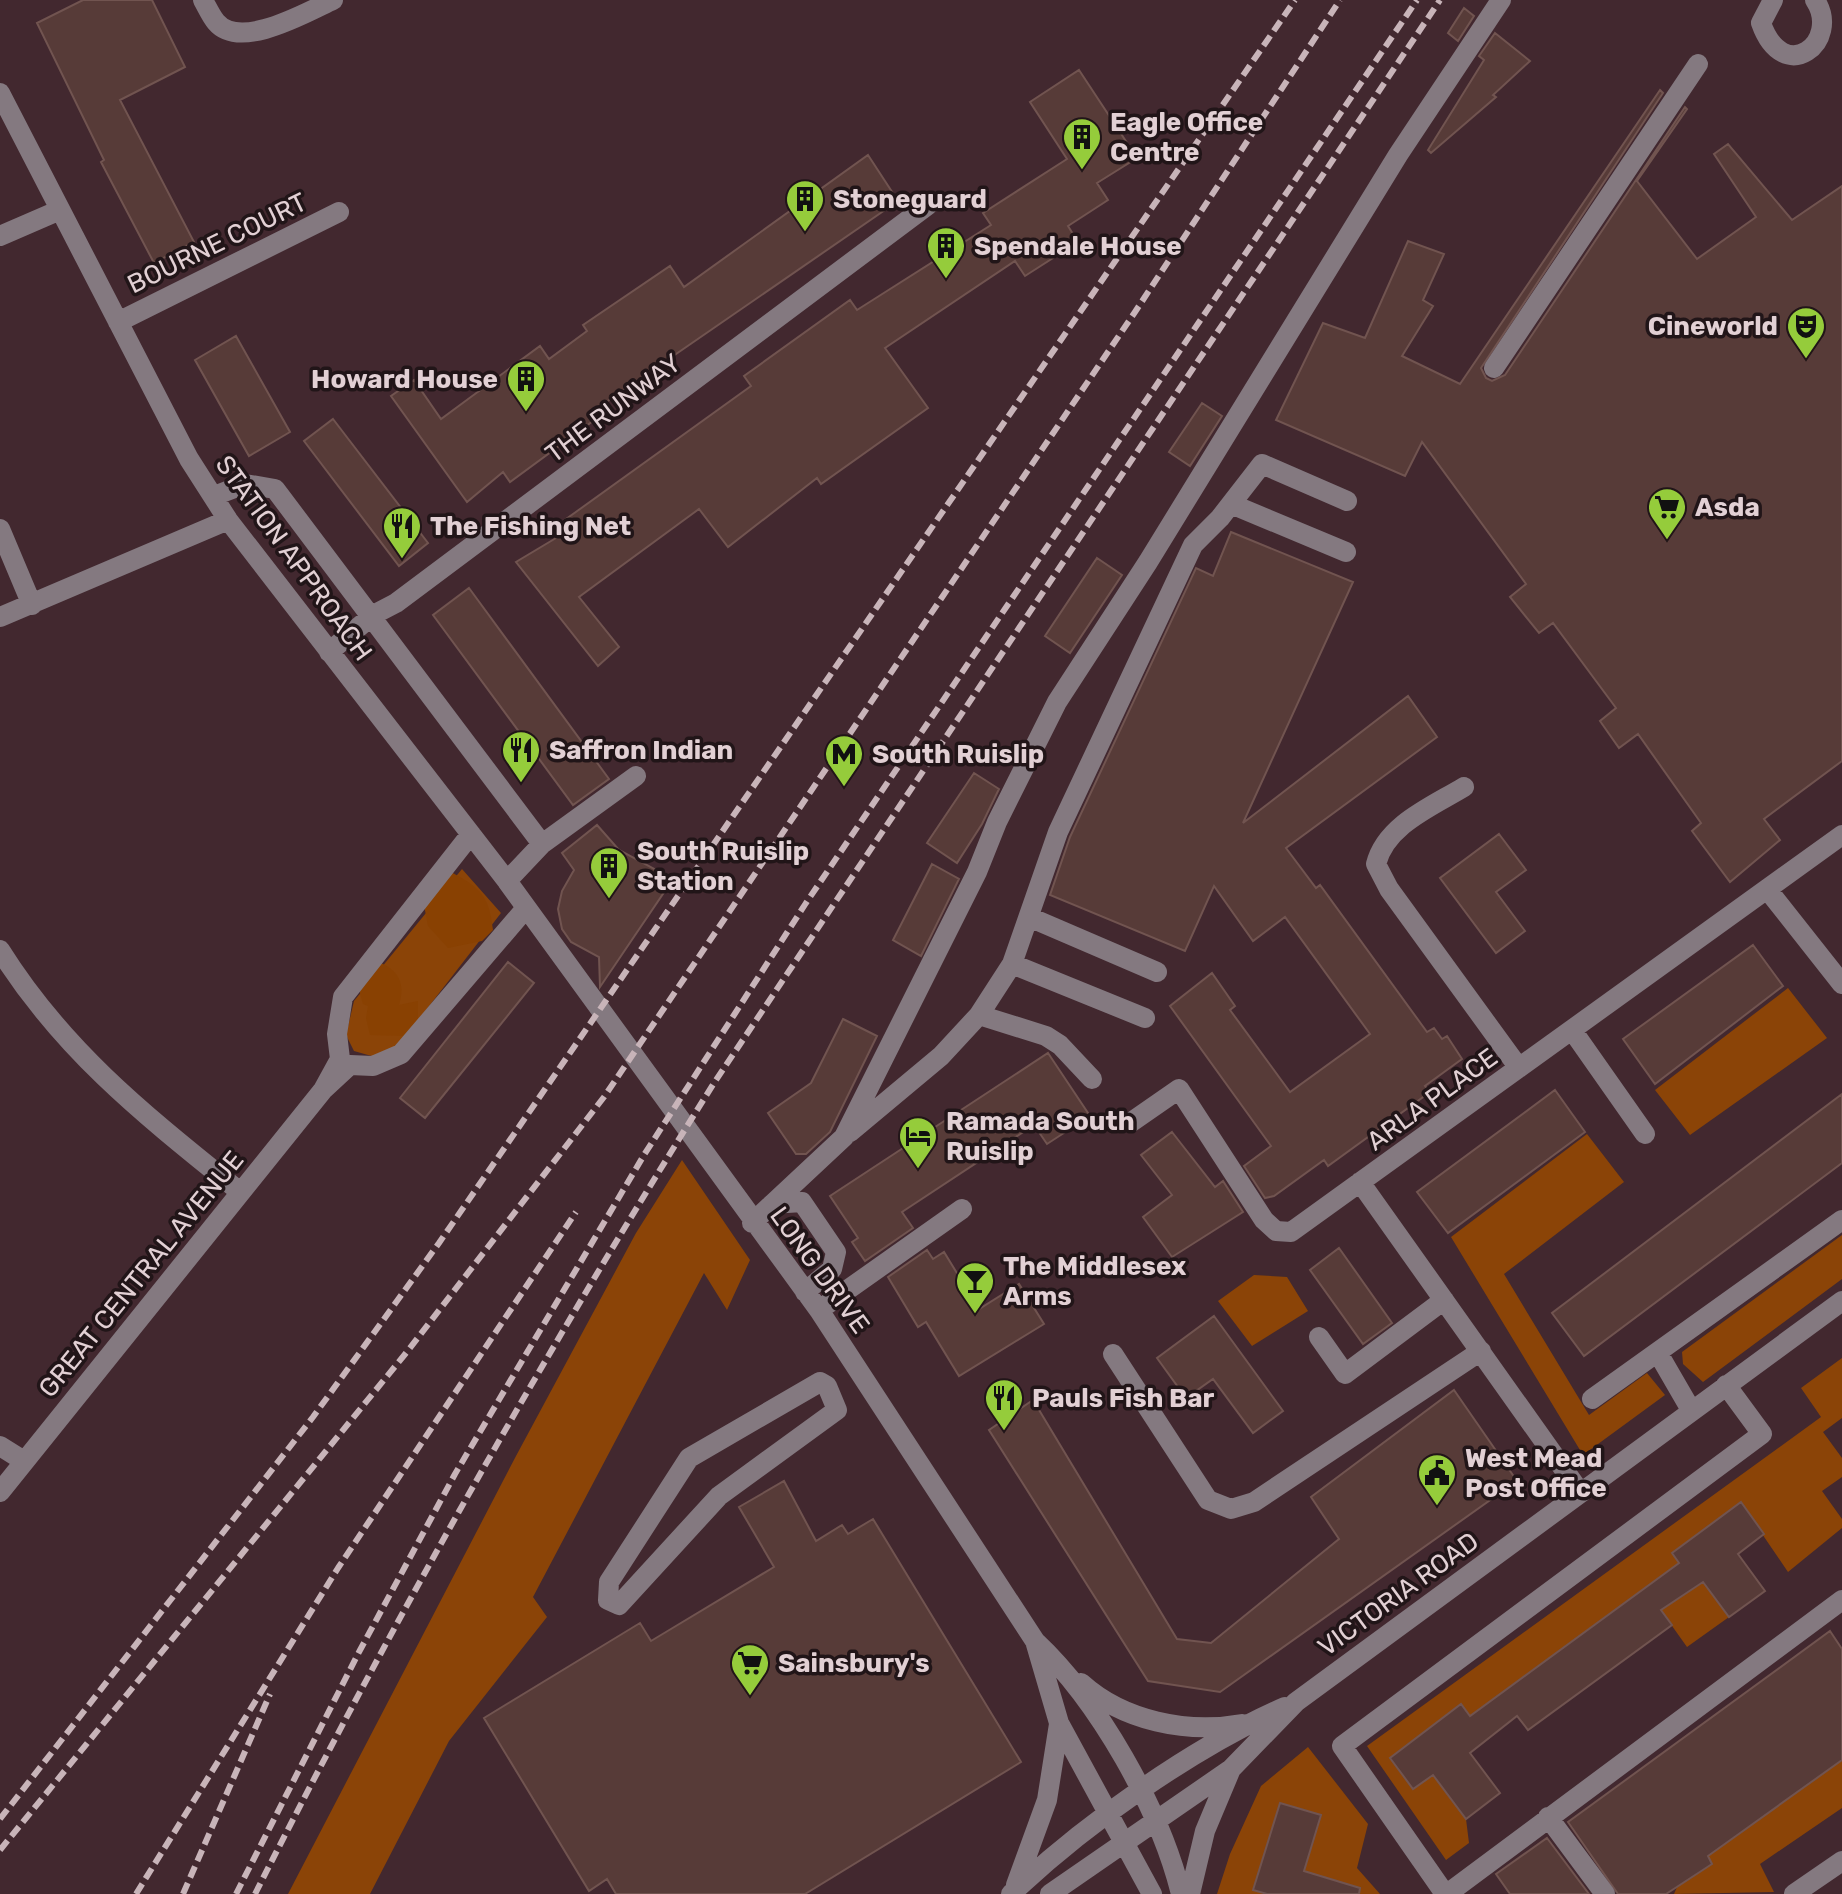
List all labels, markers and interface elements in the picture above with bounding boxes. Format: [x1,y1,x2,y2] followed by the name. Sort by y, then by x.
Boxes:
[1110,107,1263,168] place label: Eagle Office Centre
[1061,116,1103,171] building icon: Eagle Office Centre
[784,178,826,233] building icon: Stoneguard
[833,184,987,215] place label: Stoneguard
[123,187,312,300] street label: BOURNE COURT
[925,225,967,280] building icon: Spendale House
[974,231,1182,262] place label: Spendale House
[1785,305,1827,360] theatre icon: Cineworld
[1648,311,1778,342] place label: Cineworld
[539,347,687,469] street label: THE RUNWAY
[505,358,547,413] building icon: Howard House
[311,364,498,395] place label: Howard House
[209,450,378,667] street label: STATION APPROACH
[1646,486,1688,541] supermarket icon: Asda
[1695,492,1760,523] place label: Asda
[381,505,423,560] restaurant icon: The Fishing Net
[430,511,631,542] place label: The Fishing Net
[500,729,542,784] restaurant icon: Saffron Indian
[823,733,865,788] metro station icon: South Ruislip
[549,735,733,766] place label: Saffron Indian
[872,739,1044,770] place label: South Ruislip
[637,836,809,897] place label: South Ruislip Station
[588,845,630,900] building icon: South Ruislip Station
[1361,1042,1504,1157] street label: ARLA PLACE
[946,1106,1135,1167] place label: Ramada South Ruislip
[897,1115,939,1170] hotel icon: Ramada South Ruislip
[32,1145,250,1404] street label: GREAT CENTRAL AVENUE
[763,1201,876,1340] street label: LONG DRIVE
[1003,1251,1186,1312] place label: The Middlesex Arms
[954,1260,996,1315] bar icon: The Middlesex Arms
[983,1377,1025,1432] restaurant icon: Pauls Fish Bar
[1032,1383,1215,1414] place label: Pauls Fish Bar
[1465,1443,1607,1504] place label: West Mead Post Office
[1416,1452,1458,1507] public building icon: West Mead Post Office
[1312,1526,1484,1663] street label: VICTORIA ROAD
[729,1642,771,1697] supermarket icon: Sainsbury's
[778,1648,930,1679] place label: Sainsbury's

